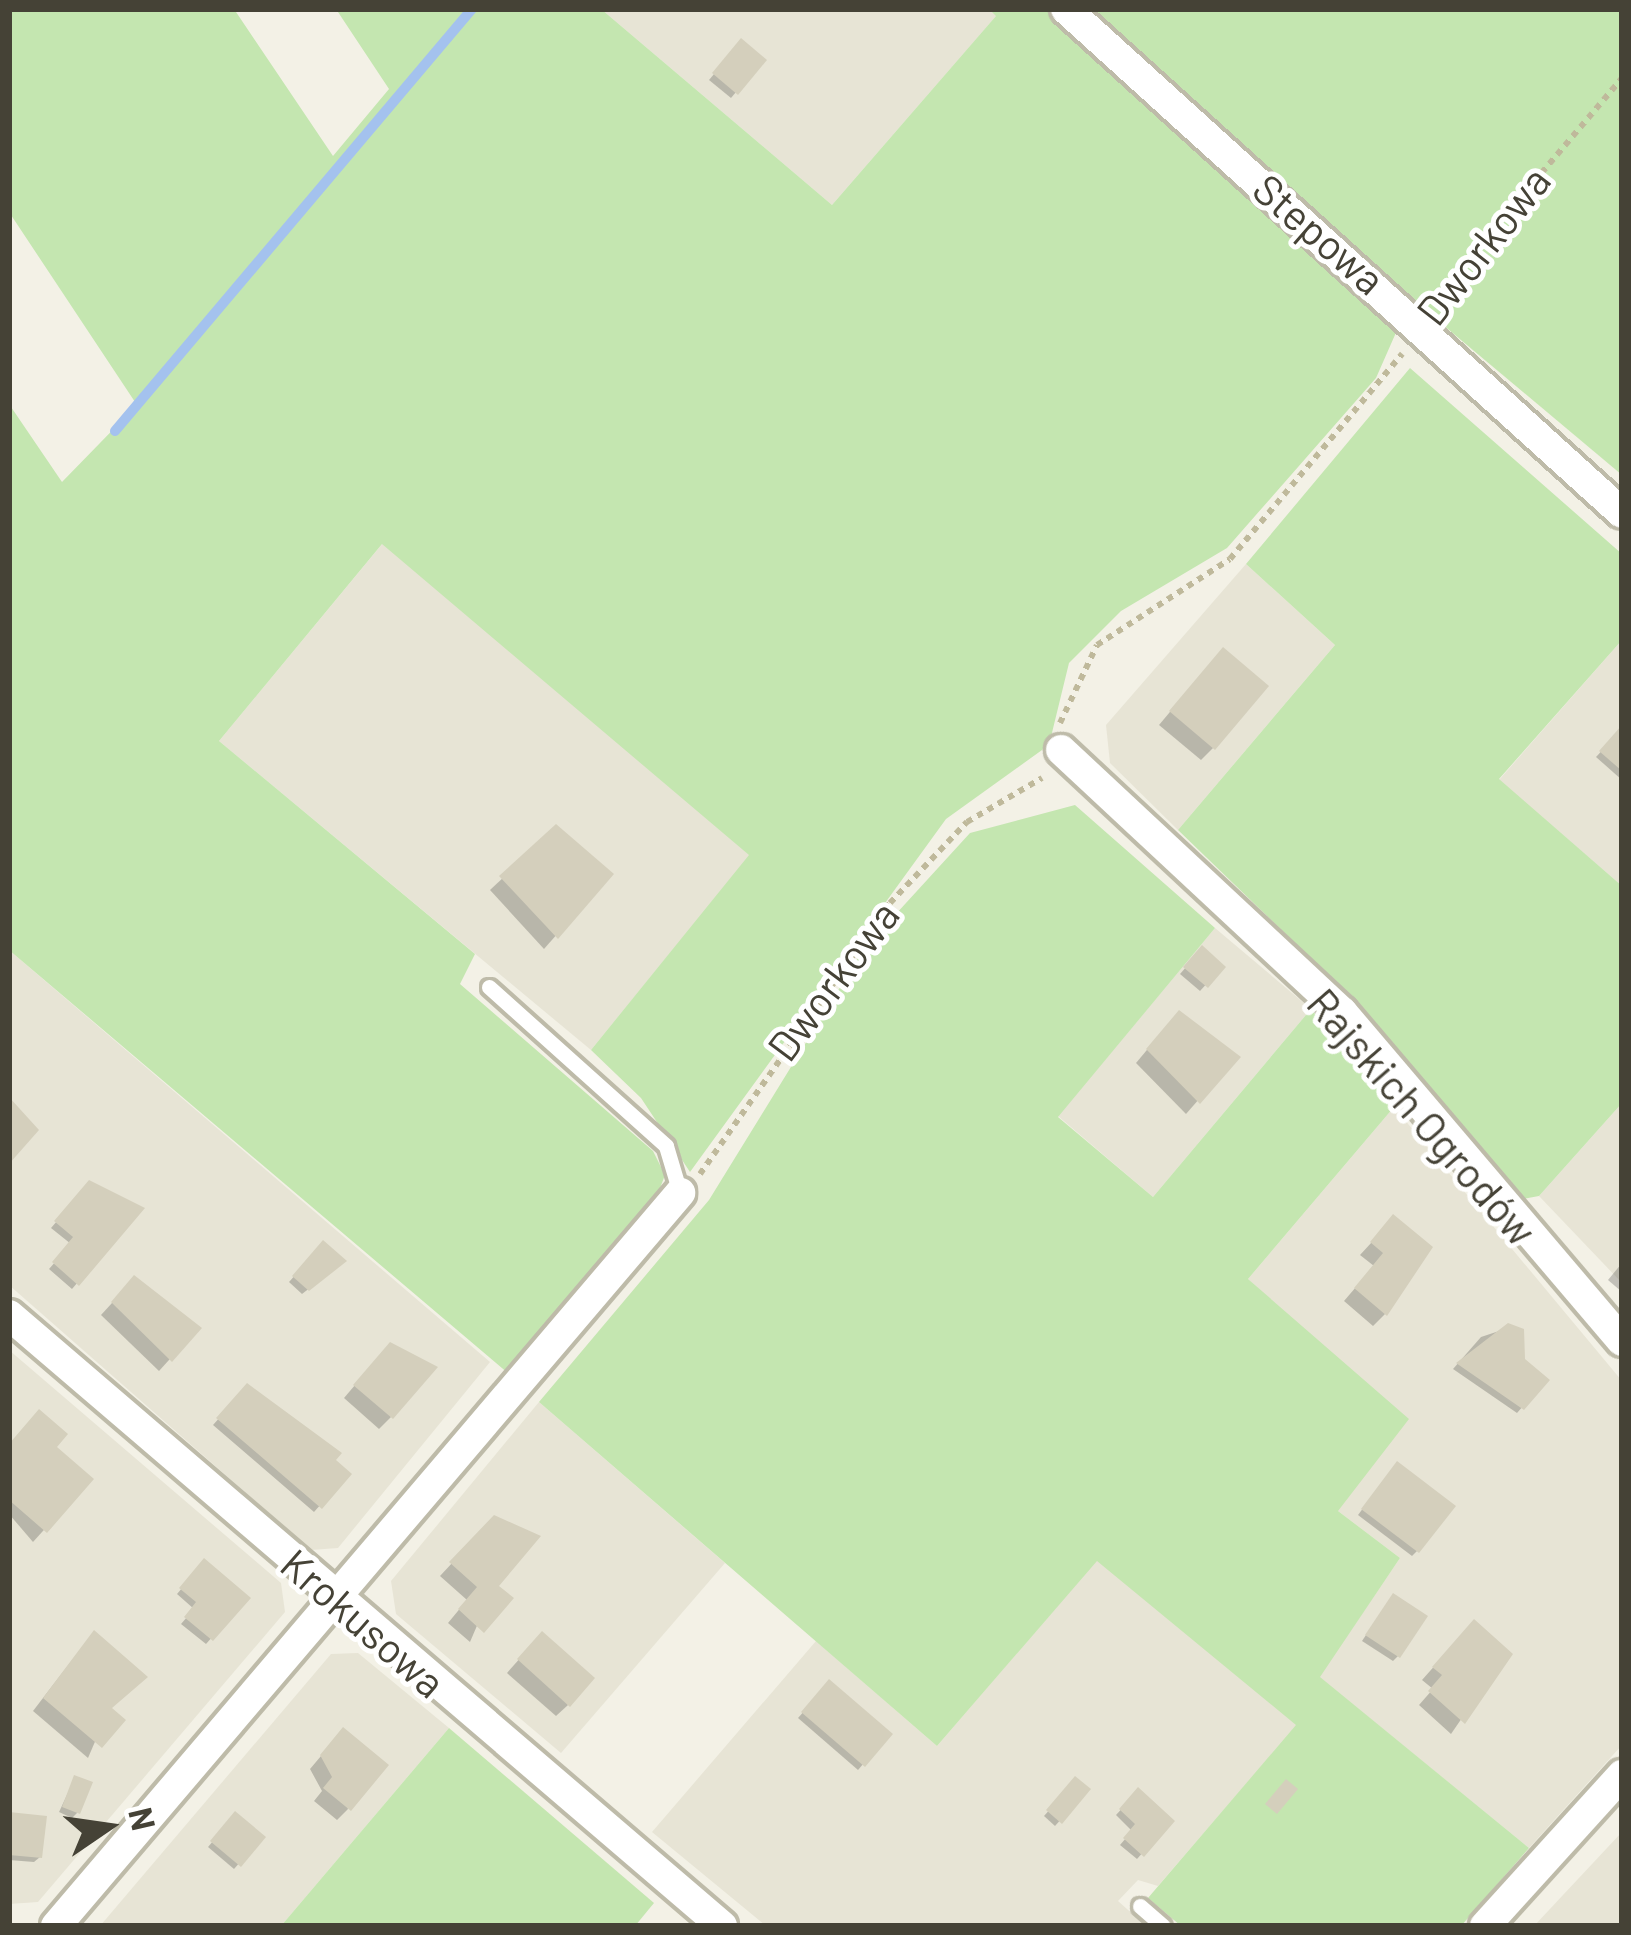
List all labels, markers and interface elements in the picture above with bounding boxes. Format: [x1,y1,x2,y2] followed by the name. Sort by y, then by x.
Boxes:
[1405,156,1559,334] street label: Dworkowa
[1244,162,1396,304] street label: Stepowa
[756,890,908,1070] street label: Dworkowa
[1298,977,1548,1255] street label: Rajskich Ogrodów
[272,1537,456,1707] street label: Krokusowa
[48,1767,168,1887] north arrow
[121,1804,165,1834] text: N

